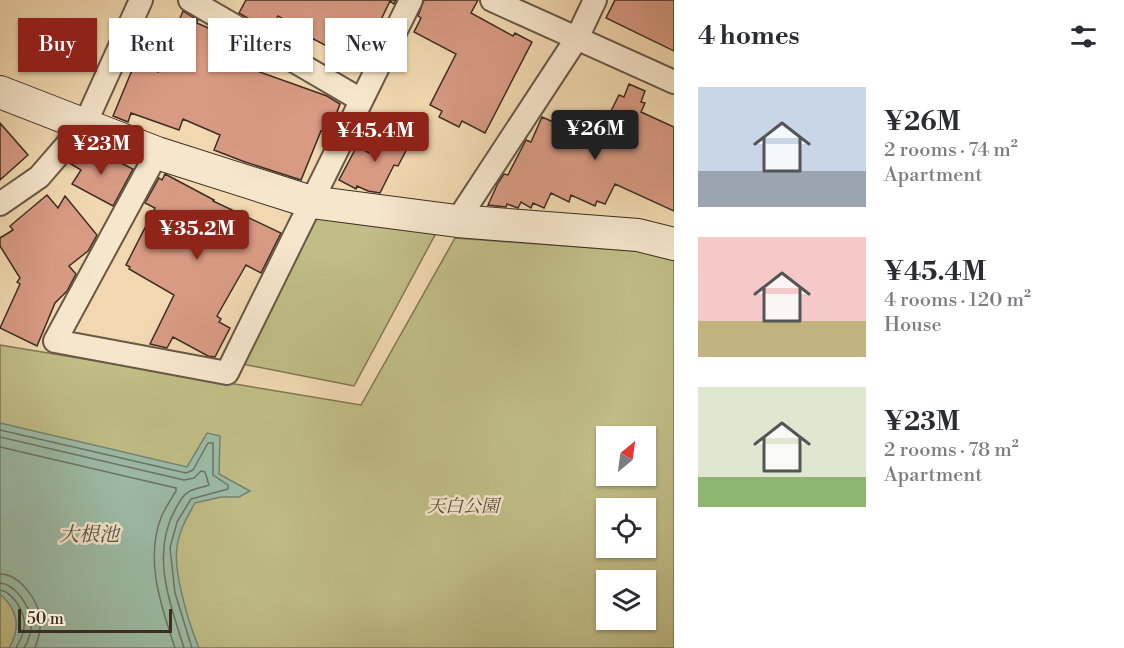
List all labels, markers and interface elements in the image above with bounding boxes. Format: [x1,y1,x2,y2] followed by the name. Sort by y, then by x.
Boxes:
[18,18,97,72] chip: Buy
[109,18,196,72] chip: Rent
[208,18,313,72] chip: Filters
[325,18,407,72] chip: New
[698,20,800,52] text: 4 homes
[1067,20,1100,53] icon: filters
[884,106,961,138] text: ¥26M
[559,110,631,161] pin: ¥26M
[746,111,818,183] icon: home
[326,112,424,163] pin: ¥45.4M
[566,117,624,142] text: ¥26M
[336,119,414,144] text: ¥45.4M
[65,125,137,176] pin: ¥23M
[72,132,130,157] text: ¥23M
[884,138,1018,163] text: 2 rooms · 74 m²
[884,163,982,188] text: Apartment
[148,210,246,261] pin: ¥35.2M
[159,217,235,242] text: ¥35.2M
[884,256,986,288] text: ¥45.4M
[746,261,818,333] icon: home
[884,288,1031,313] text: 4 rooms · 120 m²
[884,313,942,338] text: House
[884,406,960,438] text: ¥23M
[746,411,818,483] icon: home
[596,426,656,486] north arrow
[596,426,656,630] map controls
[884,438,1019,463] text: 2 rooms · 78 m²
[884,463,982,488] text: Apartment
[427,495,502,518] park label: 天白公園
[596,498,656,558] button: locate
[59,523,121,548] water label: 大根池
[596,570,656,630] button: layers
[18,606,172,634] scale bar
[27,609,64,629] text: 50 m

